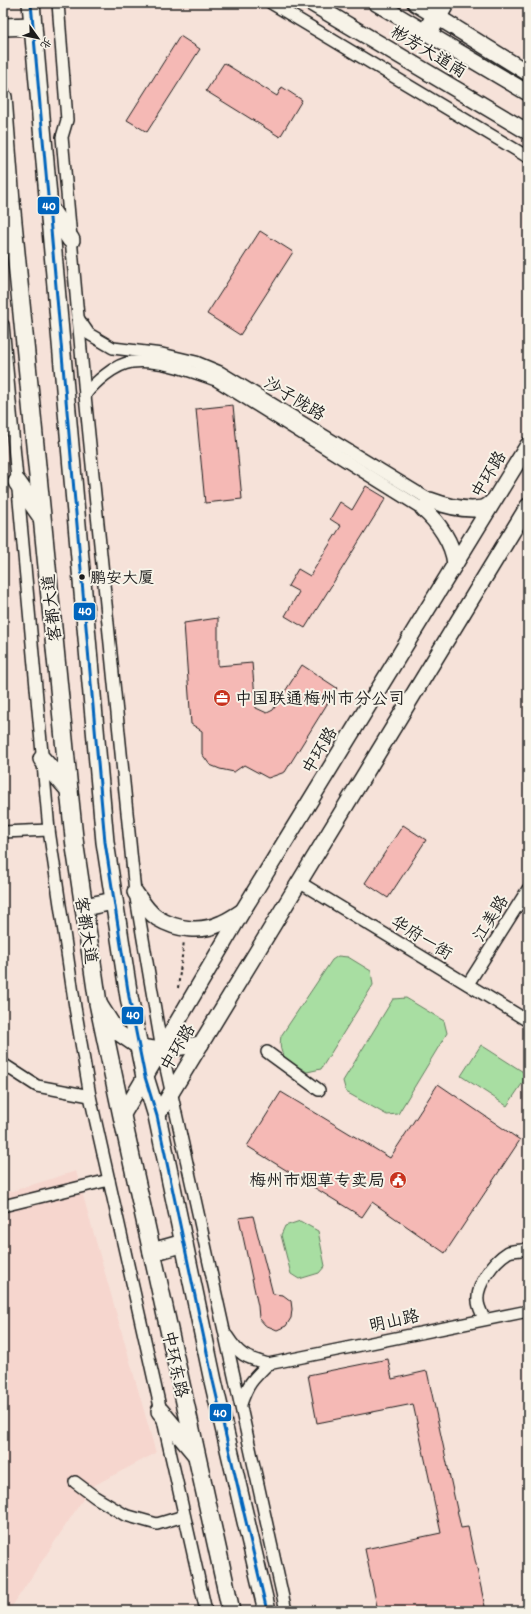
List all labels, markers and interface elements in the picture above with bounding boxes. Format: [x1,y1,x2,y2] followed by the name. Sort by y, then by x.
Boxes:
[18,18,58,58] north arrow
[387,21,471,81] street label: 彬芳大道南
[38,35,54,51] text: 北
[37,196,60,215] line badge: 40
[42,200,56,213] text: 40
[261,372,329,424] street label: 沙子陇路
[466,447,510,501] street label: 中环路
[90,568,154,587] place label: 鹏安大厦
[77,572,87,582] marker: 鹏安大厦
[38,573,64,643] street label: 客都大道
[73,602,96,621] line badge: 40
[78,605,92,618] text: 40
[212,688,232,708] office icon: 中国联通梅州市分公司
[235,688,405,708] place label: 中国联通梅州市分公司
[297,723,341,777] street label: 中环路
[468,891,512,945] street label: 江美路
[72,895,102,965] street label: 客都大道
[388,911,456,963] street label: 华府一街
[121,1006,144,1025] line badge: 40
[126,1009,140,1022] text: 40
[155,1020,199,1074] street label: 中环路
[249,1170,385,1190] place label: 梅州市烟草专卖局
[388,1170,408,1190] public building icon: 梅州市烟草专卖局
[367,1305,421,1335] street label: 明山路
[159,1329,193,1399] street label: 中环东路
[209,1403,232,1422] line badge: 40
[213,1407,227,1420] text: 40

